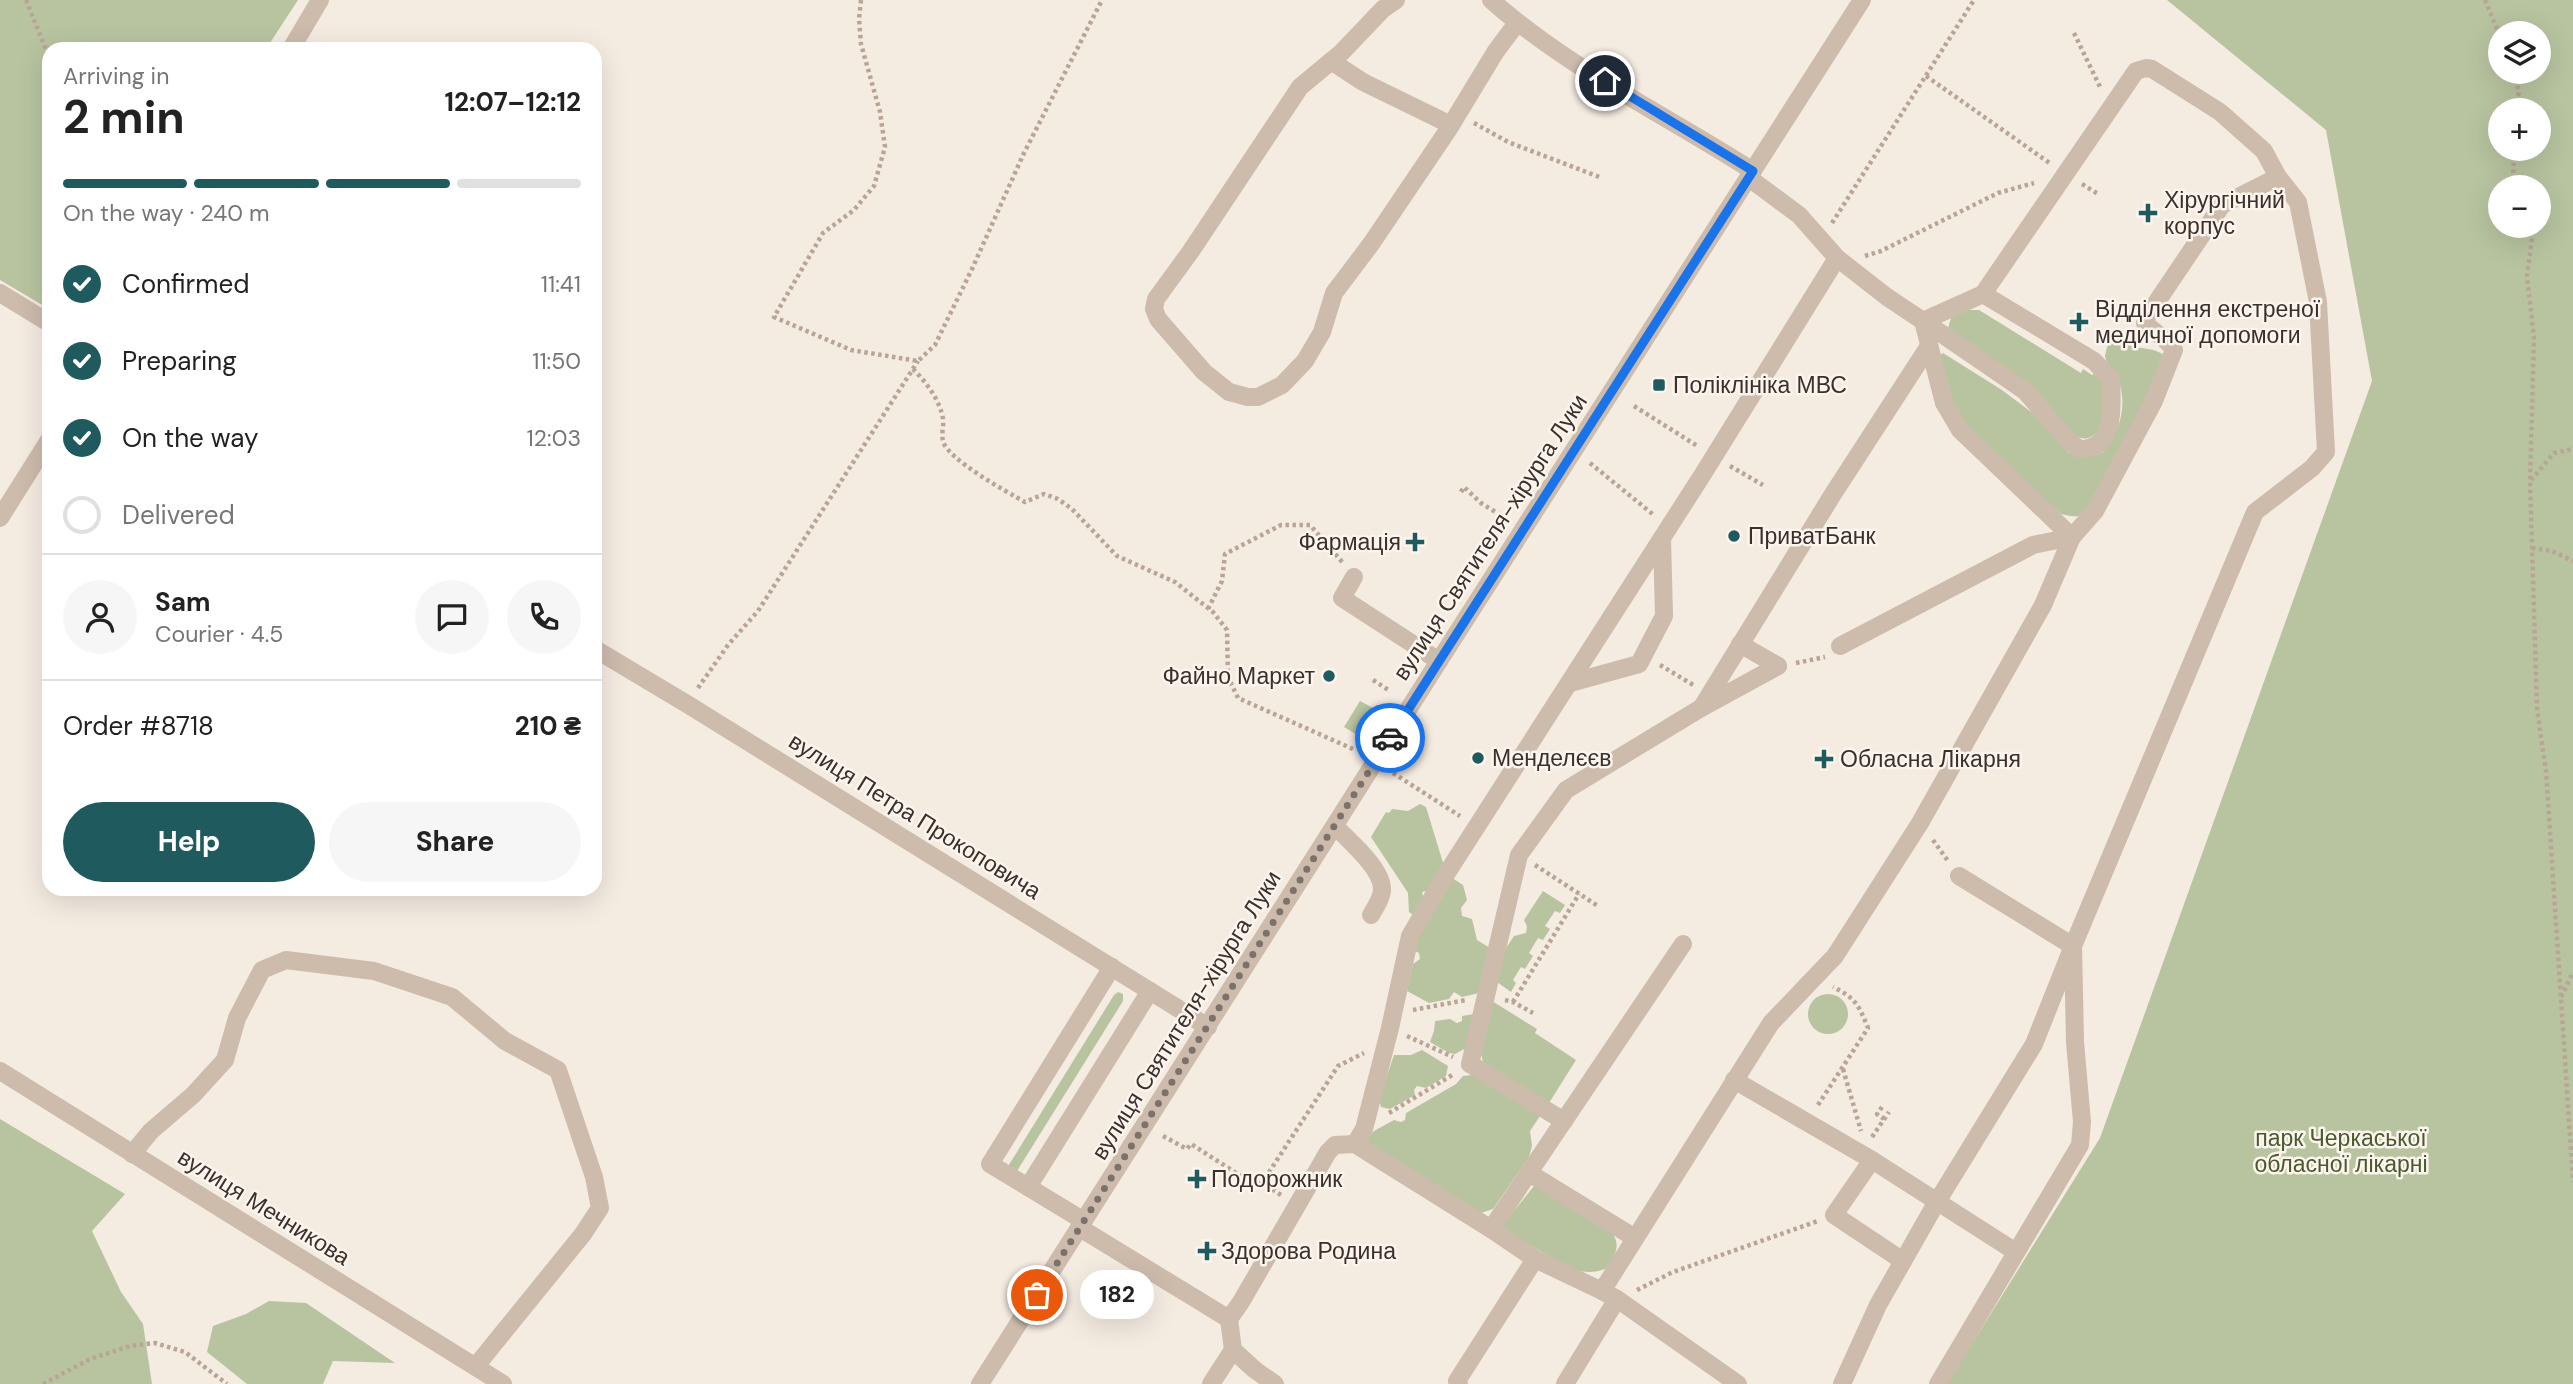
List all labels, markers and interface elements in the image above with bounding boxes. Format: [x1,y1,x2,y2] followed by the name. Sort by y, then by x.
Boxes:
[2488,21,2551,238] map controls
[2488,21,2551,84] button: layers
[1575,51,1635,111] pin
[63,61,169,91] text: Arriving in
[1586,62,1624,100] icon: home
[445,85,581,119] text: 12:07–12:12
[63,87,185,147] text: 2 min
[2488,98,2551,161] button: +
[2488,175,2551,238] button: −
[2164,185,2285,241] place label: Хірургічний корпус
[63,198,270,228] text: On the way · 240 m
[2138,203,2158,223] marker: Хірургічний корпус
[63,265,101,303] icon: check
[122,267,249,301] text: Confirmed
[541,269,581,299] text: 11:41
[2095,294,2321,350] place label: Відділення екстреної медичної допомоги
[2069,312,2089,332] marker: Відділення екстреної медичної допомоги
[63,342,101,380] icon: check
[122,344,237,378] text: Preparing
[532,346,581,376] text: 11:50
[1673,370,1847,400] place label: Поліклініка МВС
[1651,377,1667,393] marker: Поліклініка МВС
[1386,388,1594,686] street label: вулиця Святителя-хірурга Луки
[63,419,101,457] icon: check
[122,421,258,455] text: On the way
[527,423,581,453] text: 12:03
[122,498,235,532] text: Delivered
[1748,521,1877,551] place label: ПриватБанк
[1299,527,1401,557] place label: Фармація
[1726,528,1742,544] marker: ПриватБанк
[1407,534,1423,550] marker: Фармація
[63,580,137,654] button: person
[415,580,489,654] button: chat
[507,580,581,654] button: phone
[155,585,210,619] text: Sam
[155,619,283,649] text: Courier · 4.5
[1162,661,1315,691] place label: Файно Маркет
[1321,668,1337,684] marker: Файно Маркет
[1355,703,1425,773] courier
[63,709,214,743] text: Order #8718
[515,709,581,743] text: 210 ₴
[1371,719,1409,757] icon: car
[783,726,1047,906] street label: вулиця Петра Прокоповича
[1492,743,1611,773] place label: Менделєєв
[1840,744,2021,774] place label: Обласна Лікарня
[1814,749,1834,769] marker: Обласна Лікарня
[1470,750,1486,766] marker: Менделєєв
[63,802,315,882] button: Help
[329,802,581,882] button: Share
[1084,865,1288,1165] street label: вулиця Святителя-хірурга Луки
[2254,1123,2428,1179] park label: парк Черкаської обласної лікарні
[172,1142,356,1272] street label: вулиця Мечникова
[1211,1164,1343,1194] place label: Подорожник
[1189,1171,1205,1187] marker: Подорожник
[1221,1236,1396,1266] place label: Здорова Родина
[1199,1243,1215,1259] marker: Здорова Родина
[1007,1265,1067,1325] pin
[1079,1270,1152,1320] callout: 182
[1018,1276,1056,1314] icon: bag
[1099,1279,1135,1309] text: 182

